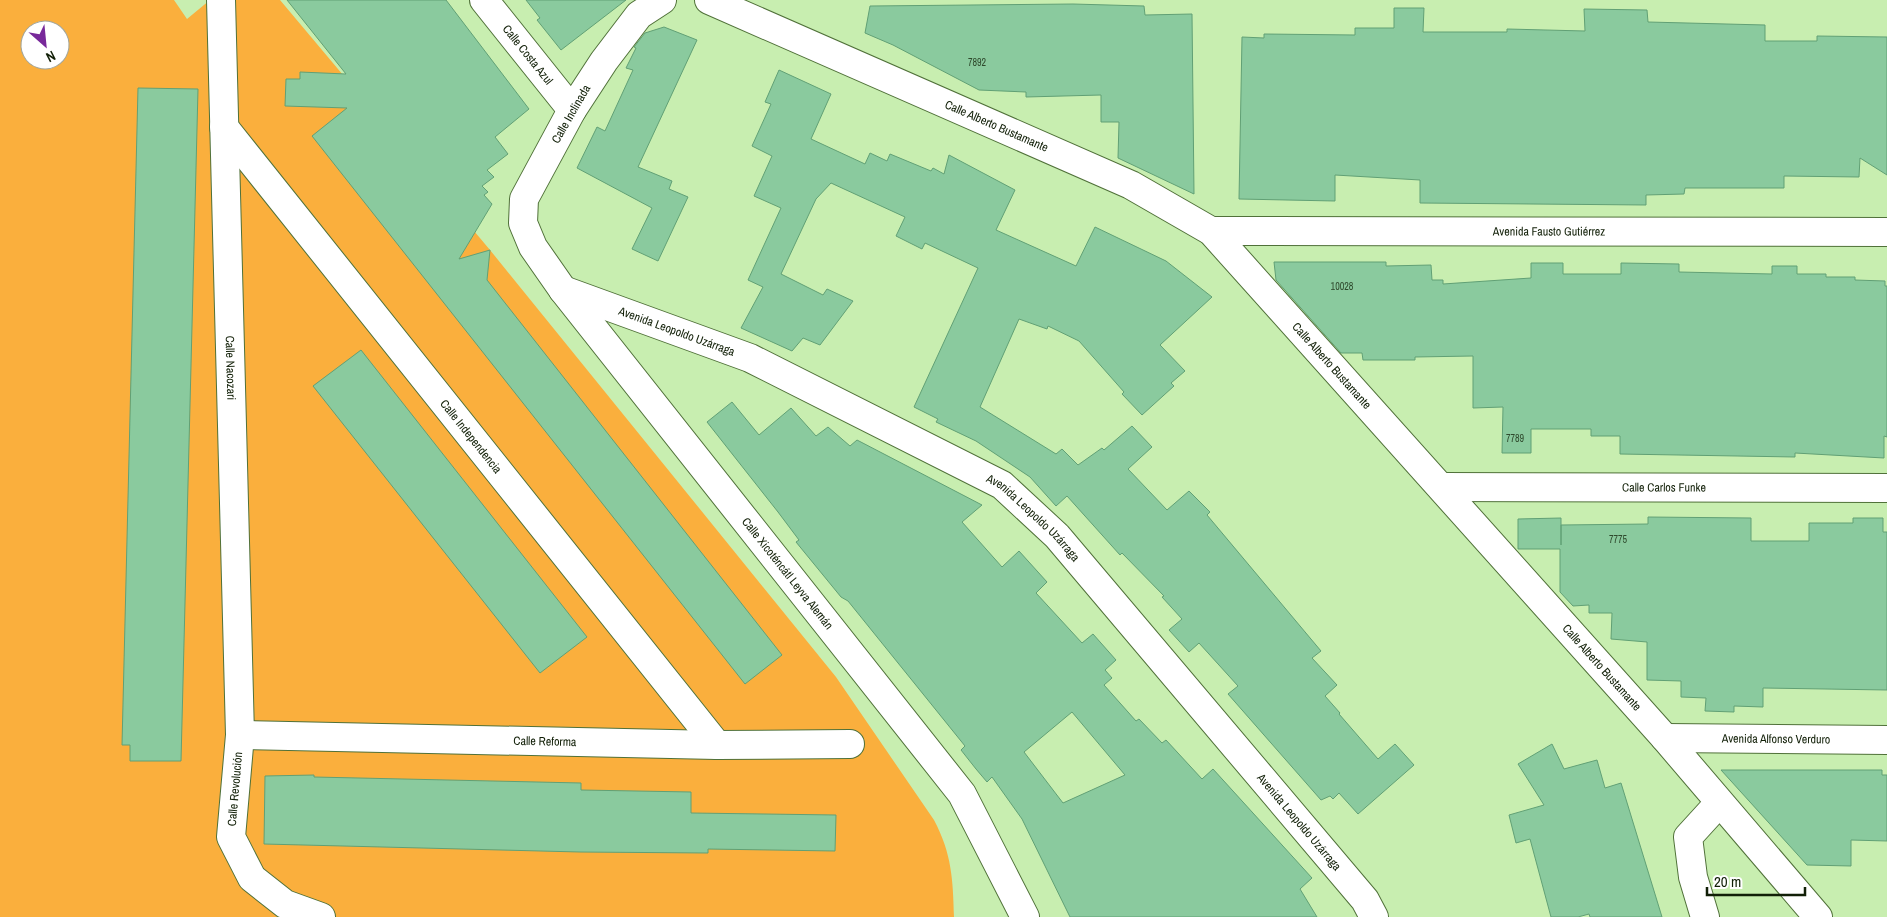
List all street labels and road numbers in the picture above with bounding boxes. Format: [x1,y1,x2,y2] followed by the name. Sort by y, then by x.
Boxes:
[499,21,557,88] street label: Calle Costa Azul
[548,81,594,146] street label: Calle Inclinada
[942,96,1051,156] street label: Calle Alberto Bustamante
[1492,223,1605,240] street label: Avenida Fausto Gutiérrez
[615,303,738,360] street label: Avenida Leopoldo Uzárraga
[1289,319,1375,413] street label: Calle Alberto Bustamante
[222,335,239,400] street label: Calle Nacozari
[436,396,506,477] street label: Calle Independencia
[983,470,1084,565] street label: Avenida Leopoldo Uzárraga
[1622,479,1706,496] street label: Calle Carlos Funke
[738,514,837,633] street label: Calle Xicoténcátl Leyva Alemán
[1559,621,1645,714] street label: Calle Alberto Bustamante
[1721,731,1830,747] street label: Avenida Alfonso Verduro
[513,733,577,750] street label: Calle Reforma
[224,751,246,827] street label: Calle Revolución
[1253,769,1345,874] street label: Avenida Leopoldo Uzárraga

